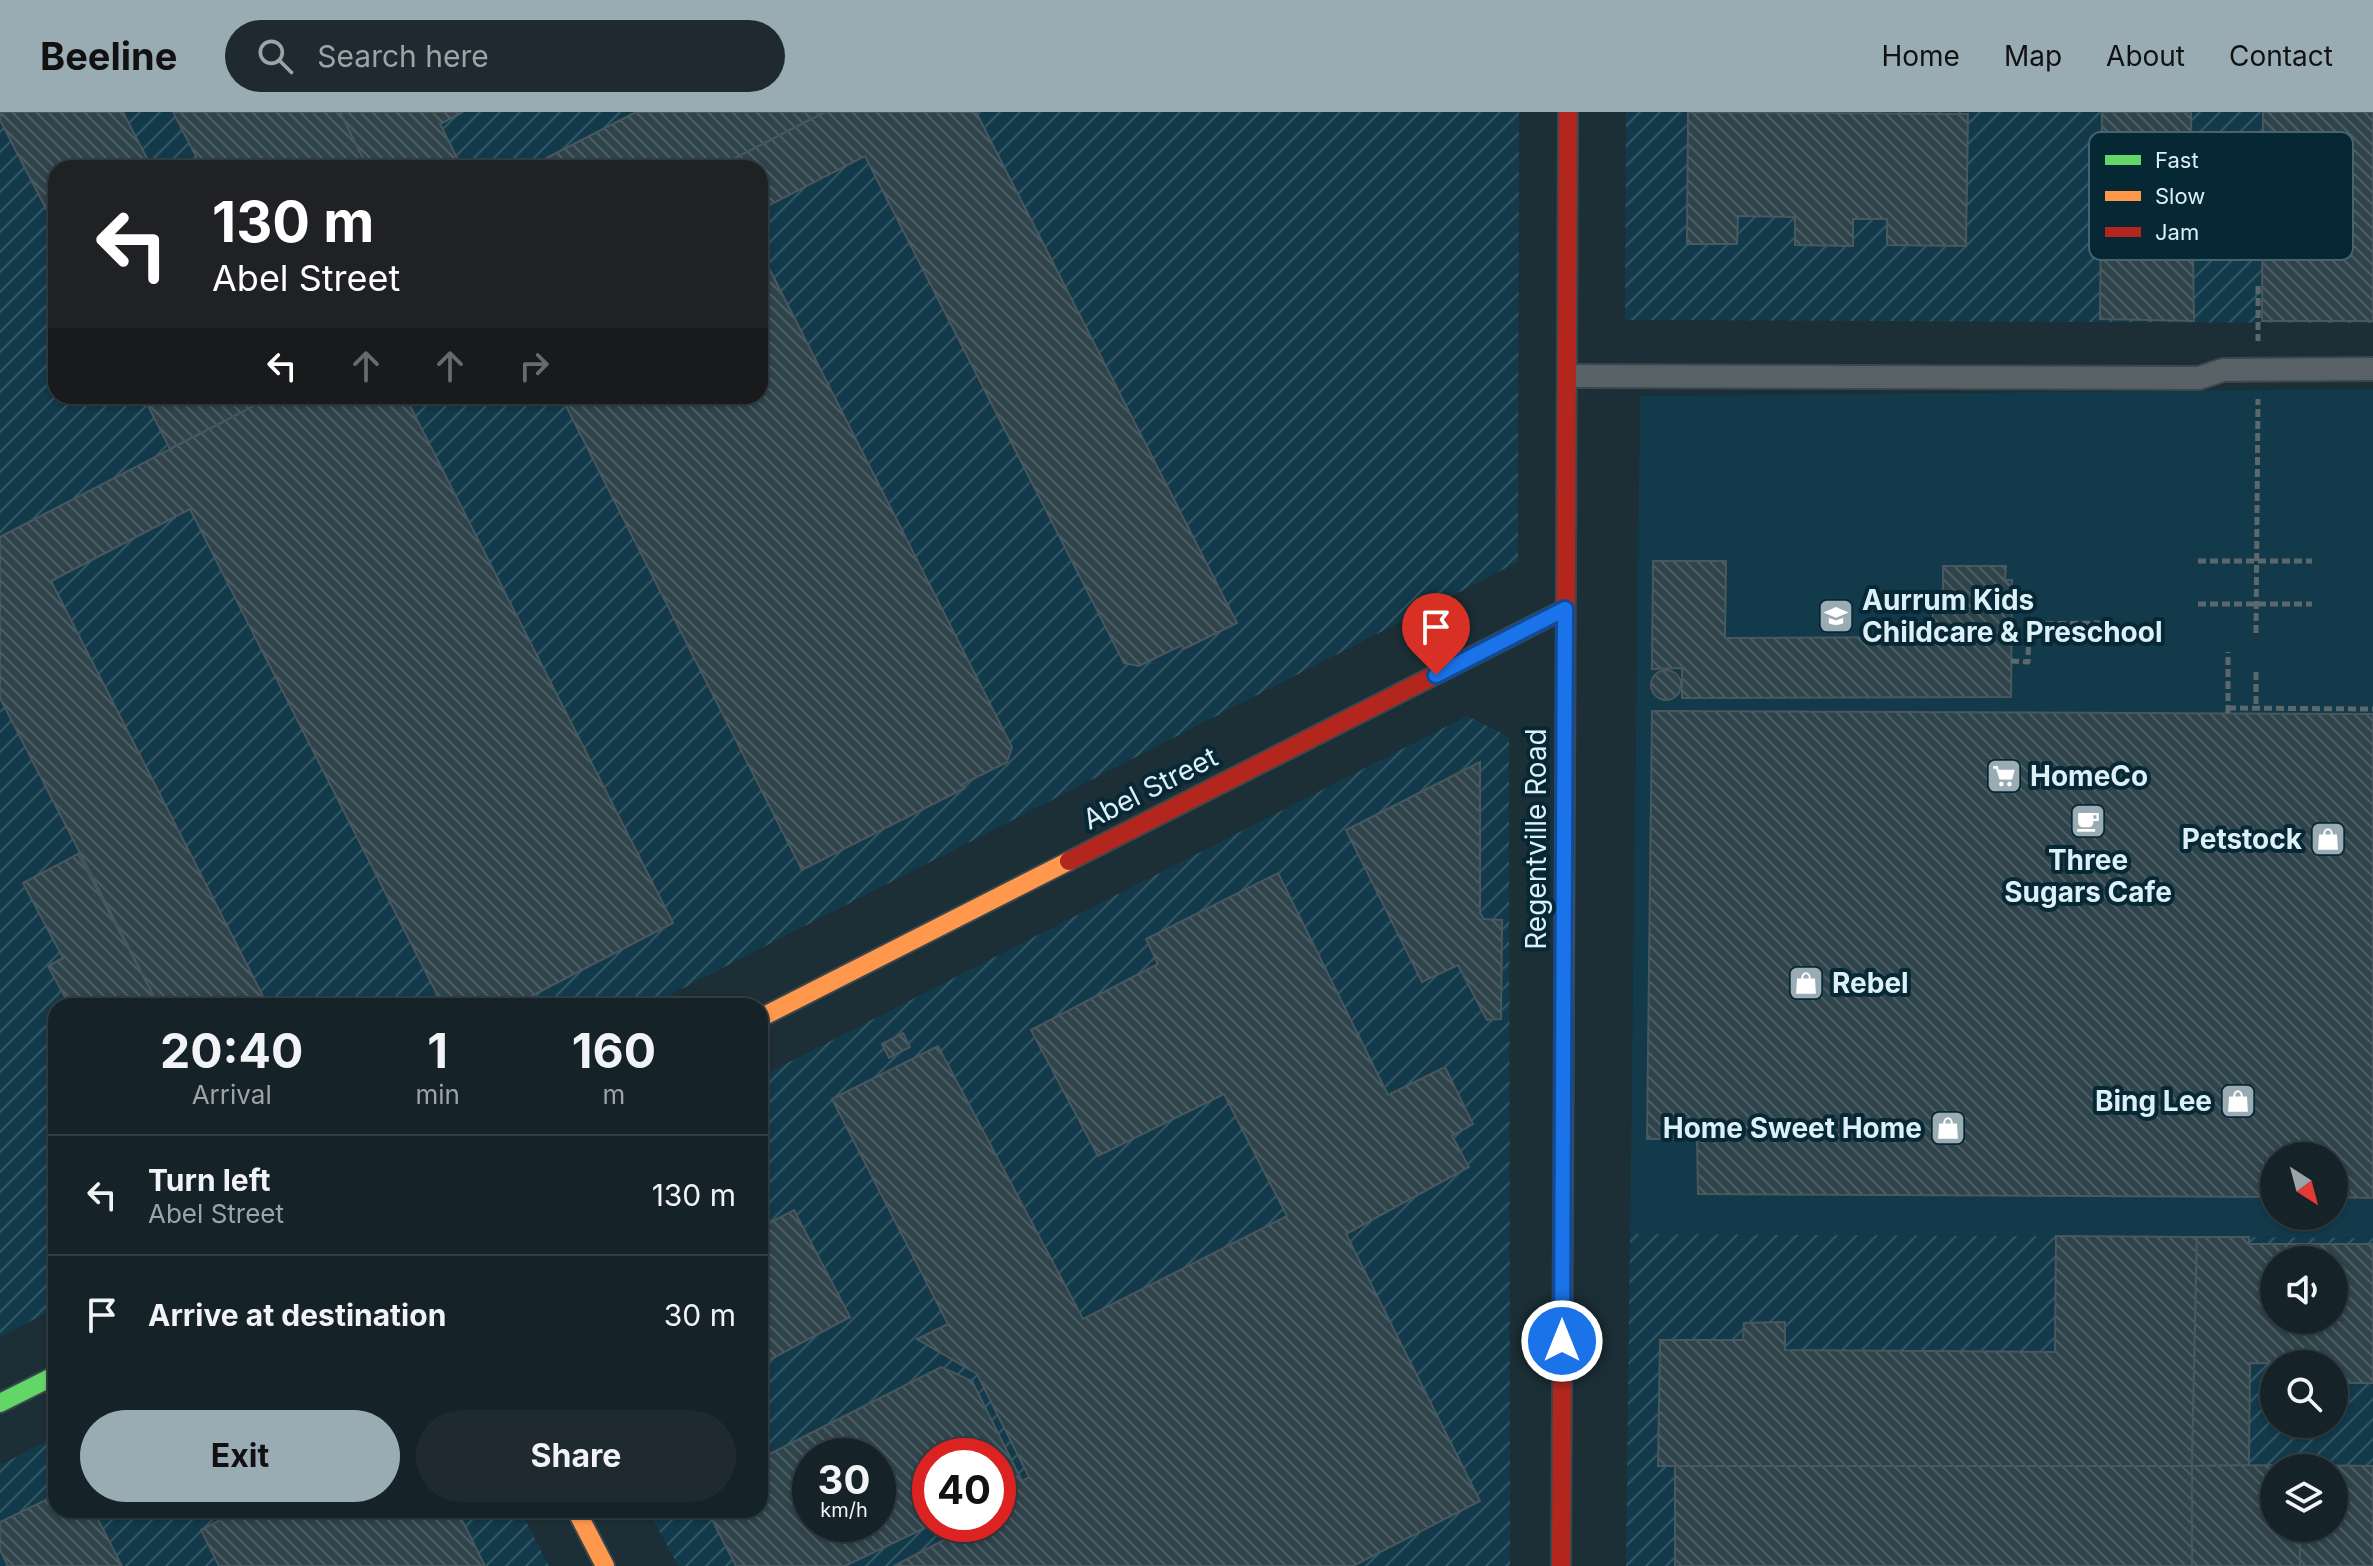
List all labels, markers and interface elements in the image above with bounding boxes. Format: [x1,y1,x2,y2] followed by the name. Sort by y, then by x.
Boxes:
[225,20,785,92] search box
[40,33,177,79] text: Beeline
[253,34,297,78] icon: search
[317,38,489,74] text: Search here
[1881,39,1960,73] text: Home
[2004,39,2062,73] text: Map
[2106,39,2185,73] text: About
[2229,39,2333,73] text: Contact
[2089,132,2353,260] legend
[2155,147,2199,173] text: Fast
[2155,183,2205,209] text: Slow
[212,188,374,256] text: 130 m
[80,192,184,296] icon: left
[2155,219,2199,245] text: Jam
[212,256,400,300] text: Abel Street
[260,344,304,388] icon: left
[344,344,388,388] icon: ahead
[428,344,472,388] icon: ahead
[512,344,556,388] icon: right
[1862,583,2163,649] place label: Aurrum Kids Childcare & Preschool
[1402,593,1470,675] pin
[1817,597,1855,635] school or university icon: Aurrum Kids Childcare & Preschool
[1414,605,1458,649] icon: arrive
[1519,728,1553,950] street label: Regentville Road
[1077,740,1223,836] street label: Abel Street
[1985,757,2023,795] supermarket icon: HomeCo
[2030,759,2148,793] place label: HomeCo
[2069,802,2107,840] cafe icon: Three Sugars Cafe
[2309,820,2347,858] shop icon: Petstock
[2182,822,2303,856] place label: Petstock
[2004,843,2172,909] place label: Three Sugars Cafe
[1787,964,1825,1002] shop icon: Rebel
[1832,966,1909,1000] place label: Rebel
[160,1021,303,1080] text: 20:40
[427,1021,448,1080] text: 1
[572,1021,656,1080] text: 160
[192,1079,272,1110] text: Arrival
[415,1079,460,1110] text: min
[602,1079,625,1110] text: m
[2219,1082,2257,1120] shop icon: Bing Lee
[2095,1084,2212,1118] place label: Bing Lee
[1929,1109,1967,1147] shop icon: Home Sweet Home
[1663,1111,1922,1145] place label: Home Sweet Home
[2260,1142,2348,1230] north arrow
[2260,1142,2348,1542] map controls
[148,1162,270,1198] text: Turn left
[80,1173,124,1217] icon: left
[652,1177,736,1213] text: 130 m
[148,1198,284,1229] text: Abel Street
[2260,1246,2348,1334] button: sound
[80,1293,124,1337] icon: arrive
[148,1297,446,1333] text: Arrive at destination
[664,1297,736,1333] text: 30 m
[1520,1299,1604,1383] position arrow
[2260,1350,2348,1438] button: search
[80,1410,400,1502] button: Exit
[416,1410,736,1502] button: Share
[912,1438,1016,1542] speed limit sign: 40
[2260,1454,2348,1542] button: layers
[818,1455,870,1504] text: 30
[820,1498,868,1522] text: km/h

